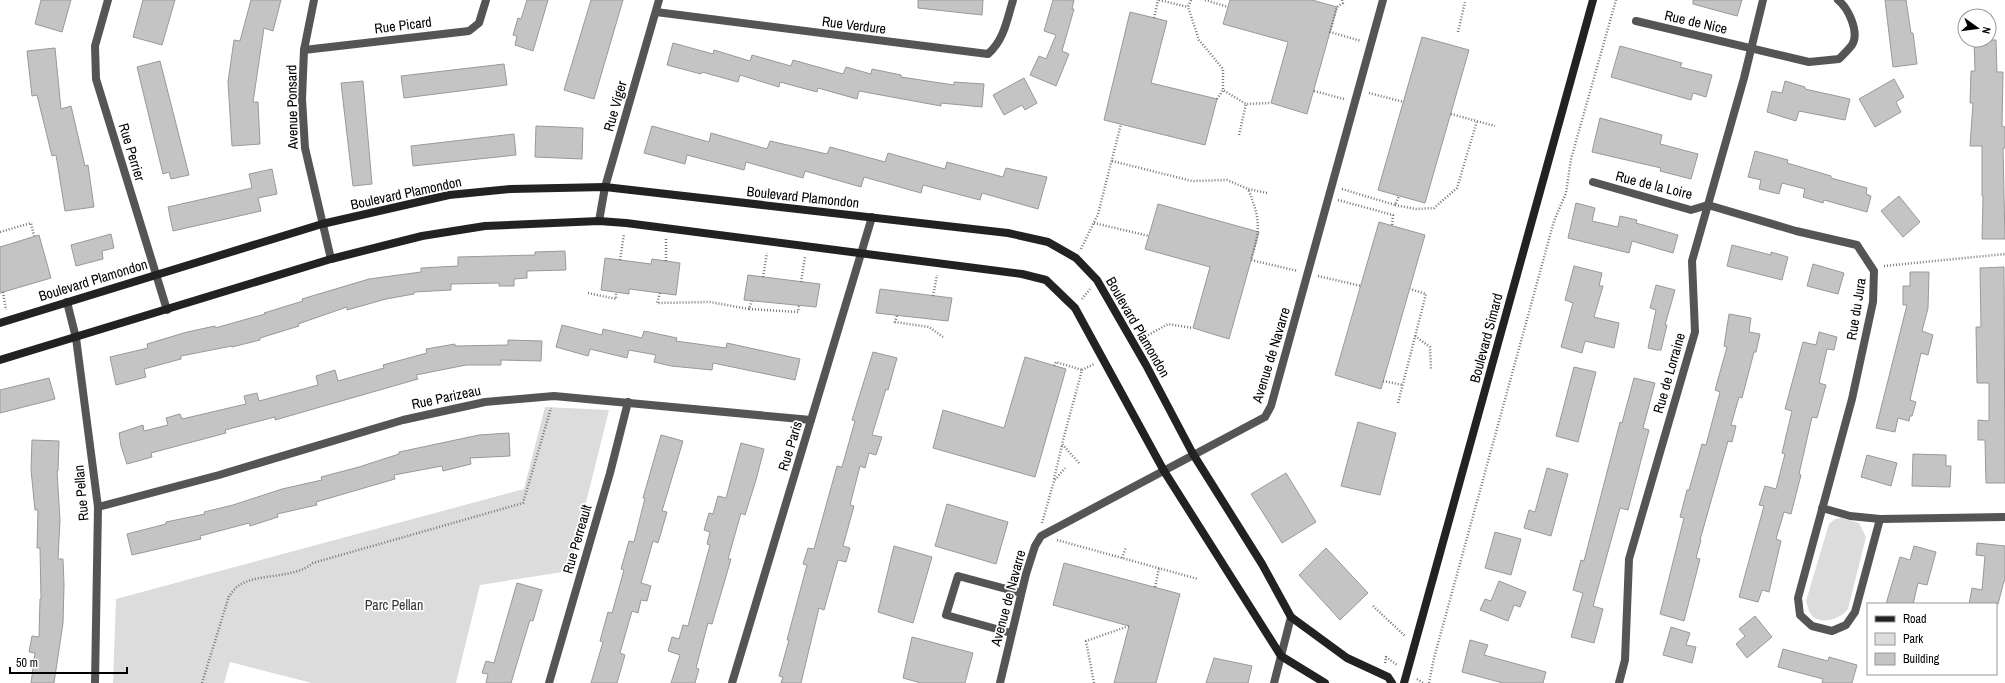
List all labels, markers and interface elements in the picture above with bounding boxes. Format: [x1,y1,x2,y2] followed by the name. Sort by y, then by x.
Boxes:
[1663,6,1729,38] street label: Rue de Nice
[1957,8,1997,48] north arrow
[821,12,887,38] street label: Rue Verdure
[373,13,433,37] street label: Rue Picard
[1979,26,1994,35] text: N
[282,65,302,150] street label: Avenue Ponsard
[599,79,631,133] street label: Rue Viger
[115,121,149,183] street label: Rue Perrier
[1614,167,1694,203] street label: Rue de la Loire
[349,172,463,214] street label: Boulevard Plamondon
[746,182,860,212] street label: Boulevard Plamondon
[36,255,150,305] street label: Boulevard Plamondon
[1102,274,1174,380] street label: Boulevard Plamondon
[1842,276,1870,341] street label: Rue du Jura
[1465,291,1507,385] street label: Boulevard Simard
[1248,305,1294,406] street label: Avenue de Navarre
[1649,331,1689,415] street label: Rue de Lorraine
[410,381,482,413] street label: Rue Parizeau
[774,419,806,473] street label: Rue Paris
[70,464,92,522] street label: Rue Pellan
[559,502,595,576] street label: Rue Perreault
[986,548,1029,649] street label: Avenue de Navarre
[365,596,423,614] park label: Parc Pellan
[1867,603,1997,675] legend
[1903,611,1927,627] text: Road
[1903,631,1923,647] text: Park
[10,649,127,675] scale bar
[1903,651,1940,667] text: Building
[16,655,38,671] text: 50 m

